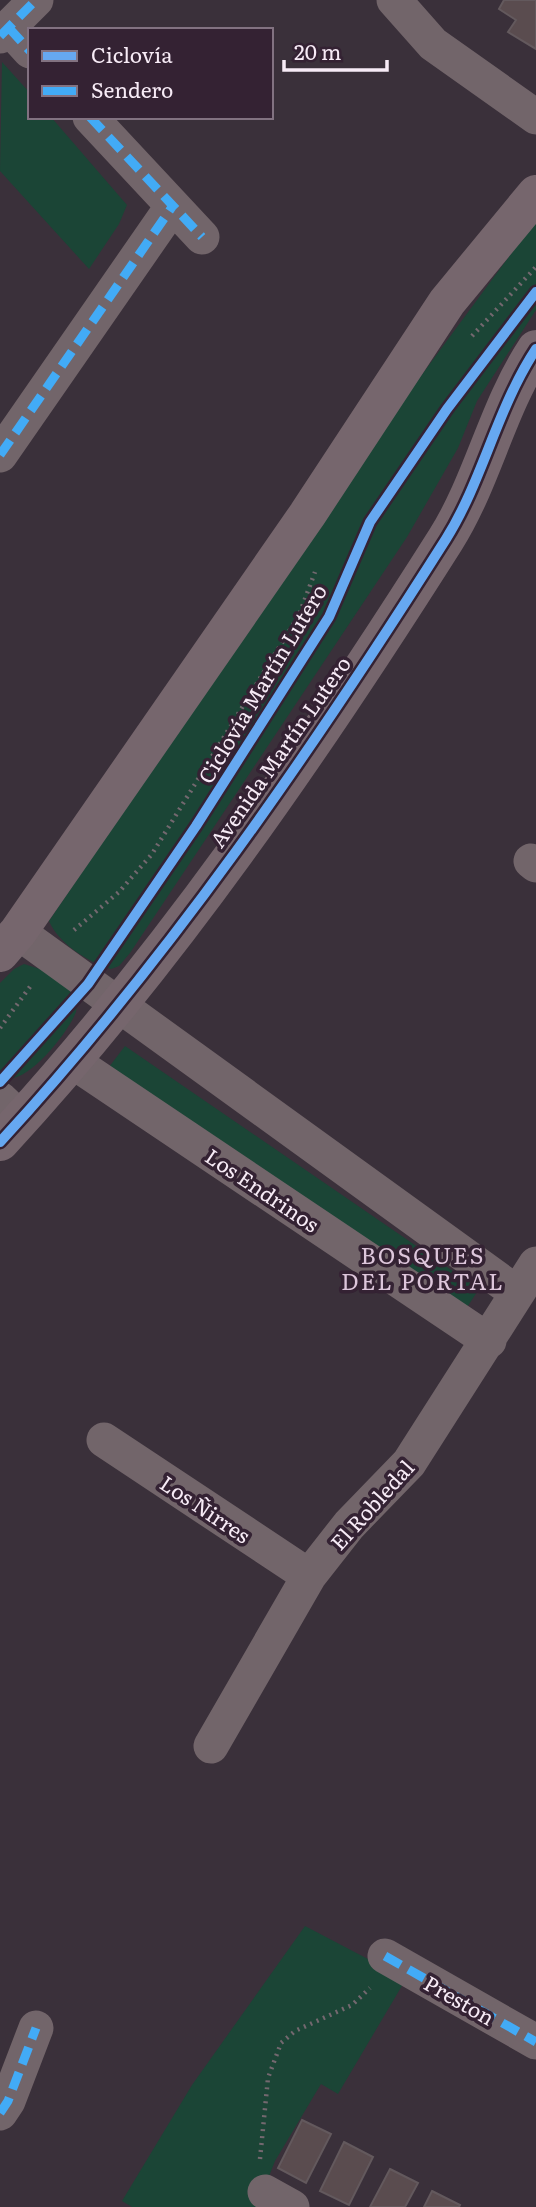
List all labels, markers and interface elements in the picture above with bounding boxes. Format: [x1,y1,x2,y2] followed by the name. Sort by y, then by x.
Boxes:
[28,28,273,119] legend
[284,28,387,72] scale bar
[294,35,341,66] text: 20 m
[91,38,173,69] text: Ciclovía
[91,73,173,104] text: Sendero
[189,577,333,789] street label: Ciclovía Martín Lutero
[201,649,357,853] street label: Avenida Martín Lutero
[200,1139,326,1239] street label: Los Endrinos
[341,1237,505,1297] district label: BOSQUES DEL PORTAL
[322,1452,420,1556] street label: El Robledal
[155,1466,257,1550] street label: Los Ñirres
[419,1966,501,2032] street label: Preston

